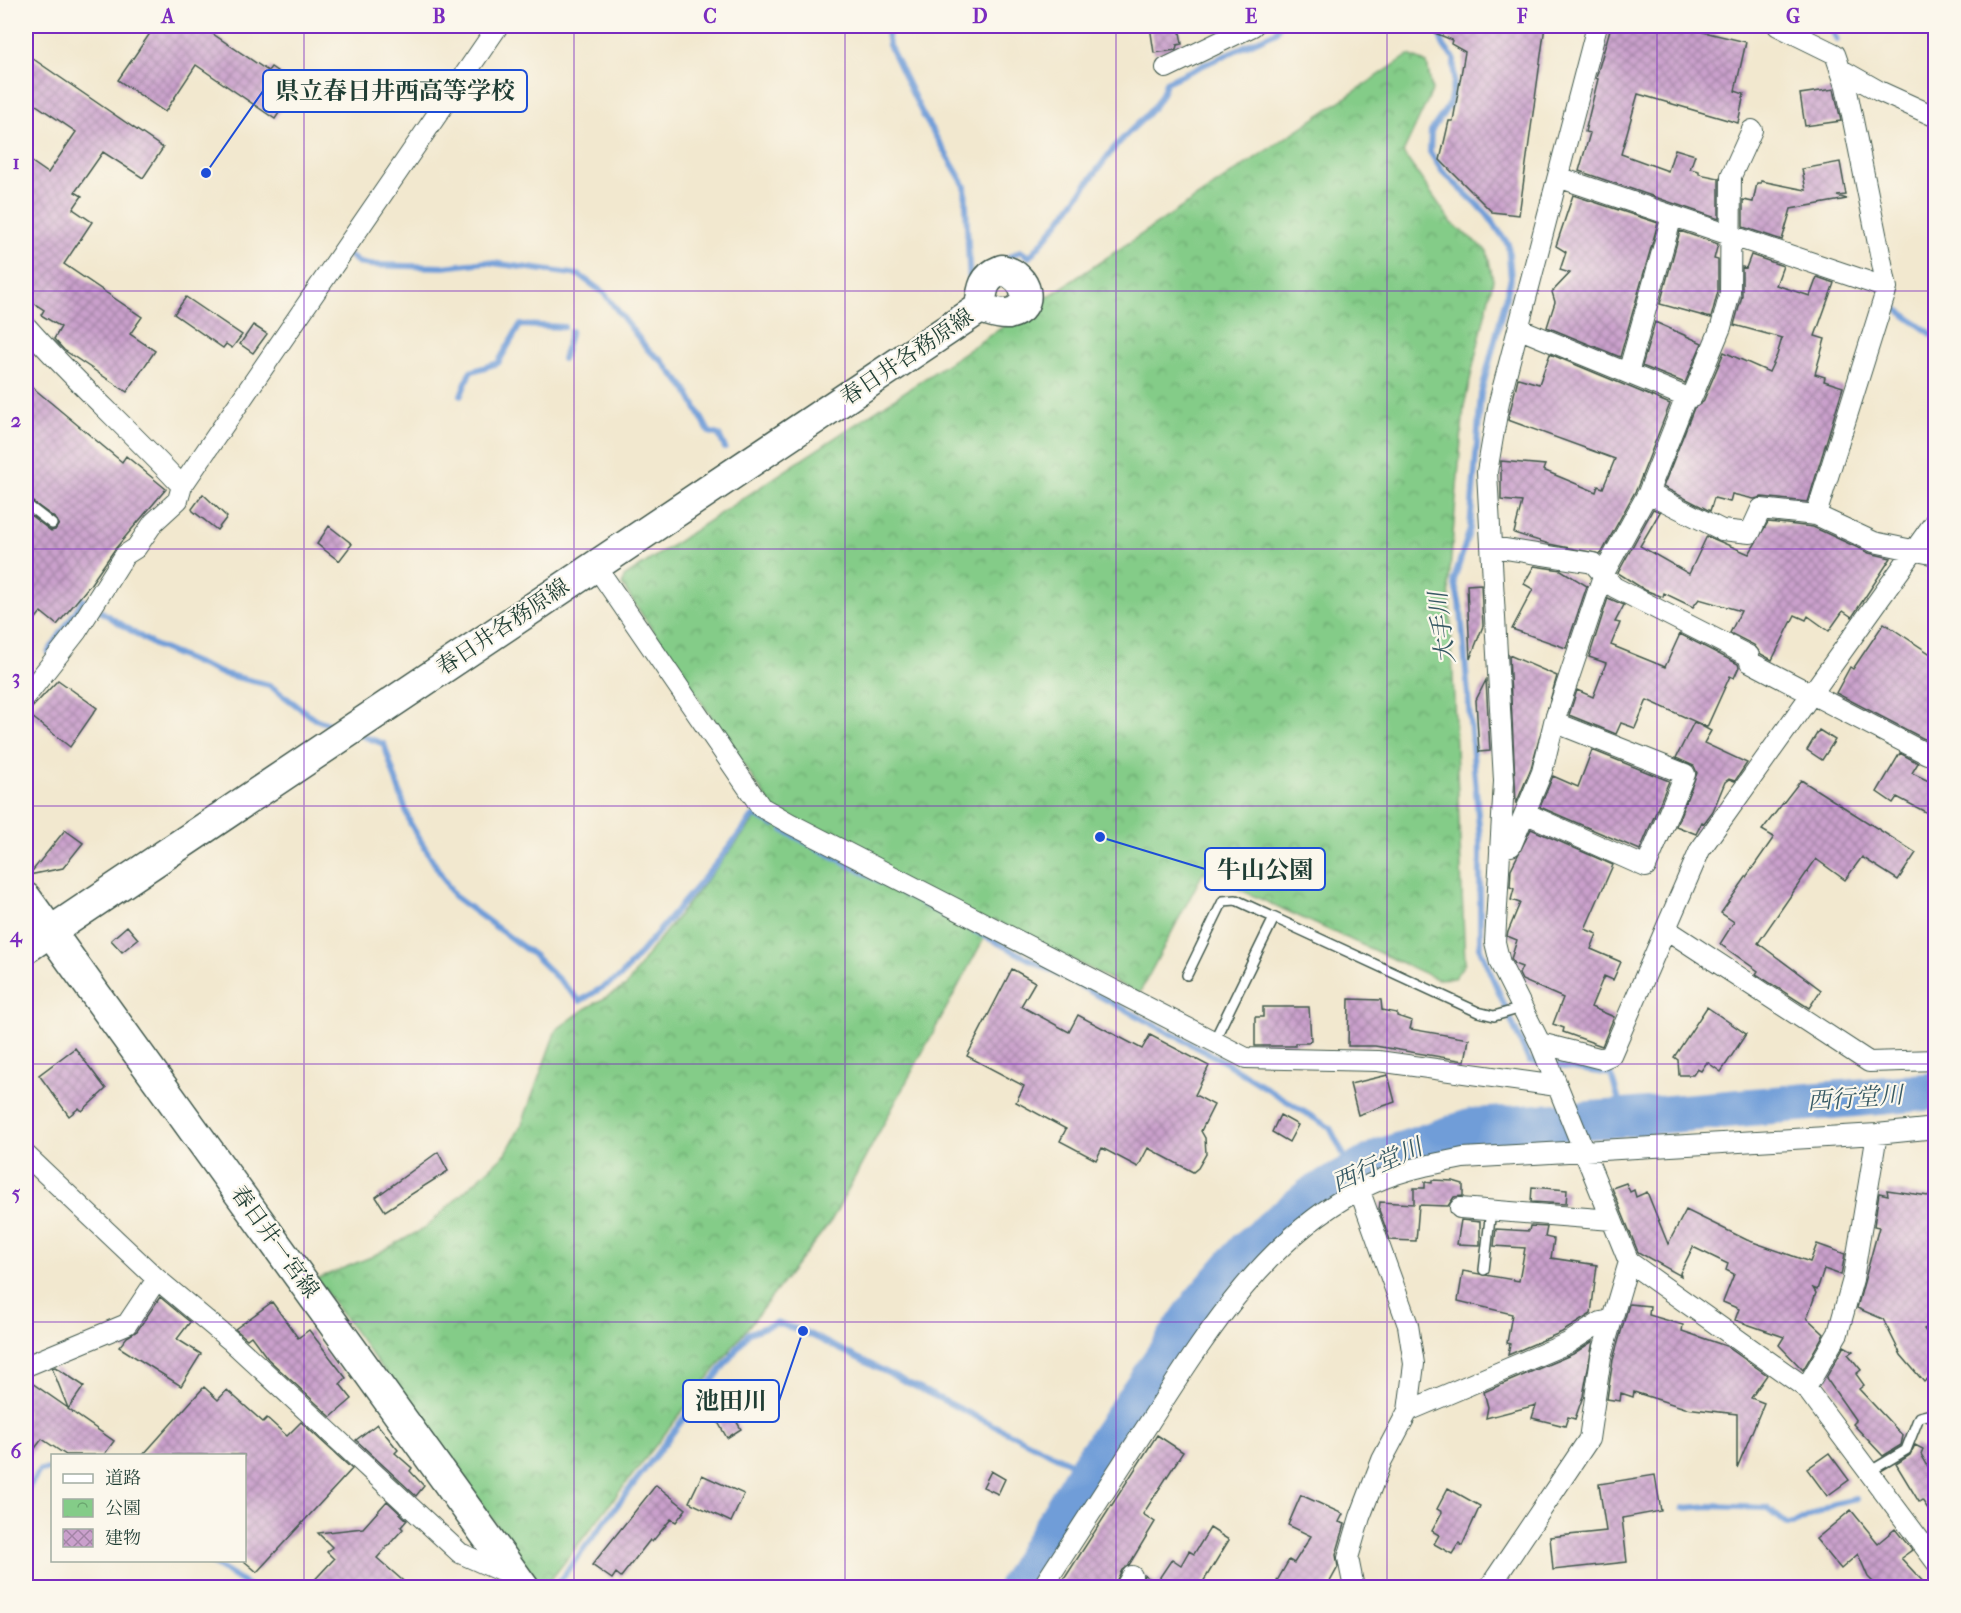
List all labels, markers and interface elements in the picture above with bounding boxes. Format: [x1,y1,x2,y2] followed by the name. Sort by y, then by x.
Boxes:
[160,5,176,28] text: A
[432,5,446,28] text: B
[703,5,717,28] text: C
[972,5,988,28] text: D
[1245,5,1257,28] text: E
[1516,5,1528,28] text: F
[1786,5,1800,28] text: G
[263,70,527,112] callout: 県立春日井西高等学校
[275,77,515,105] text: 県立春日井西高等学校
[12,151,20,174] text: 1
[836,303,978,411] street label: 春日井各務原線
[11,409,21,432] text: 2
[432,573,574,681] street label: 春日井各務原線
[1423,588,1460,665] water label: 大手川
[12,666,20,689] text: 3
[1205,848,1325,890] callout: 牛山公園
[1217,856,1313,884] text: 牛山公園
[9,924,23,948] text: 4
[1806,1080,1907,1115] water label: 西行堂川
[1327,1131,1429,1197] water label: 西行堂川
[226,1181,324,1303] street label: 春日井一宮線
[12,1182,21,1205] text: 5
[683,1380,779,1422] callout: 池田川
[695,1387,767,1415] text: 池田川
[11,1440,23,1463] text: 6
[51,1454,246,1562] legend
[105,1468,141,1489] text: 道路
[105,1498,141,1519] text: 公園
[105,1528,141,1549] text: 建物

